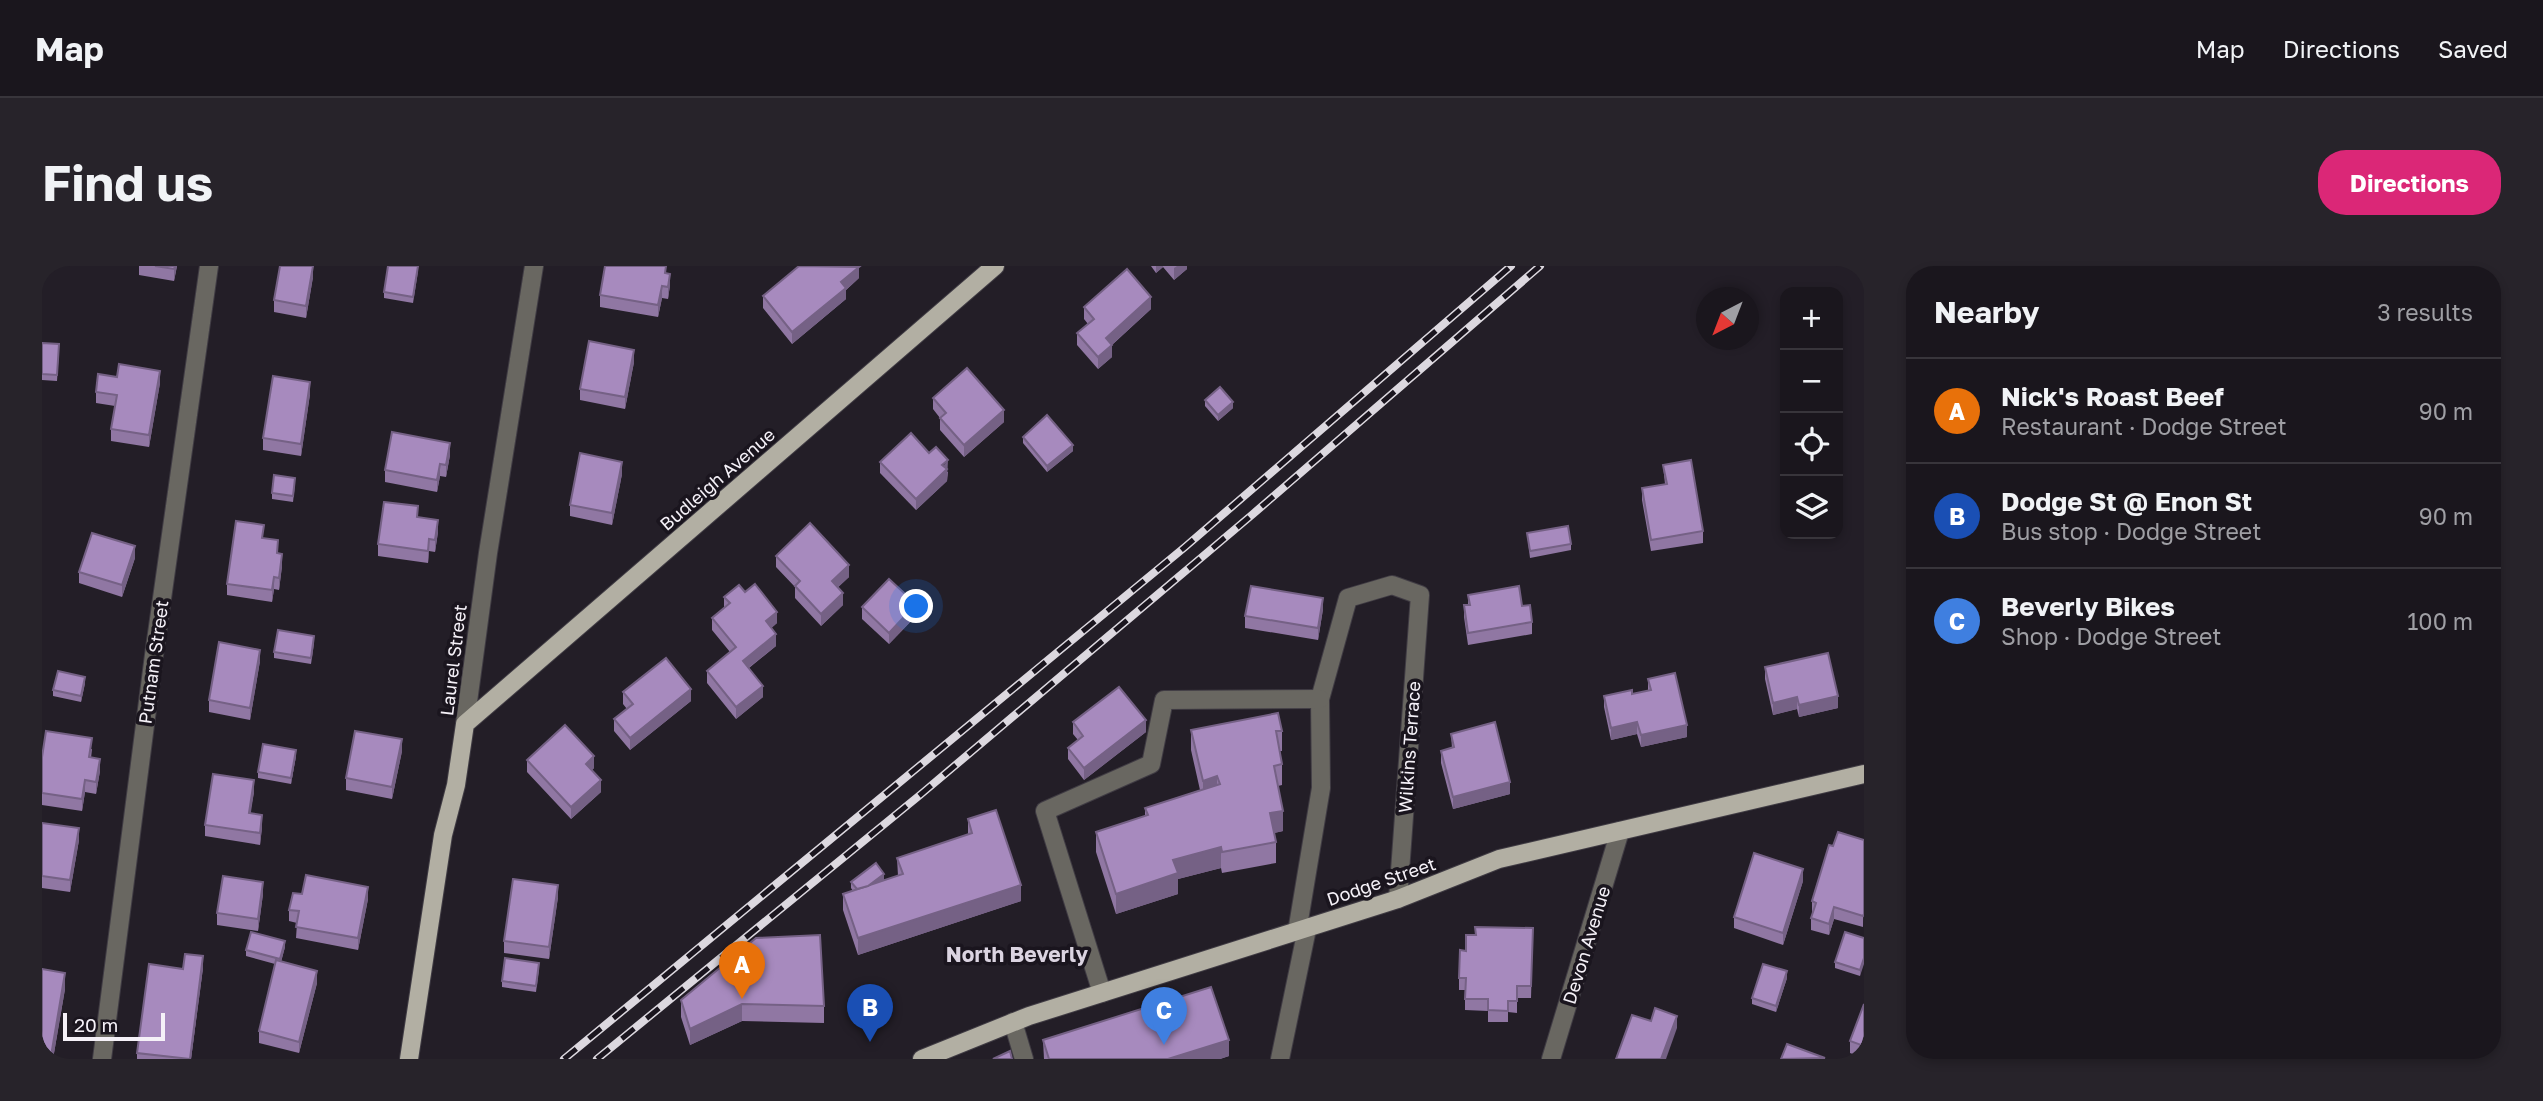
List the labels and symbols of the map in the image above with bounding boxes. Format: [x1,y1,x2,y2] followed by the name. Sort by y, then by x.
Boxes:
[1696,287,1759,350] north arrow
[655,423,779,535] street label: Budleigh Avenue
[899,589,933,623] your location
[133,599,173,725] street label: Putnam Street
[435,603,471,717] street label: Laurel Street
[1393,680,1425,814] street label: Wilkins Terrace
[1324,852,1438,910] street label: Dodge Street
[1558,883,1614,1007] street label: Devon Avenue
[719,941,765,999] pin: A
[946,941,1089,967] district label: North Beverly
[847,984,893,1042] pin: B
[1141,987,1187,1045] pin: C
[63,1010,164,1042] scale bar

